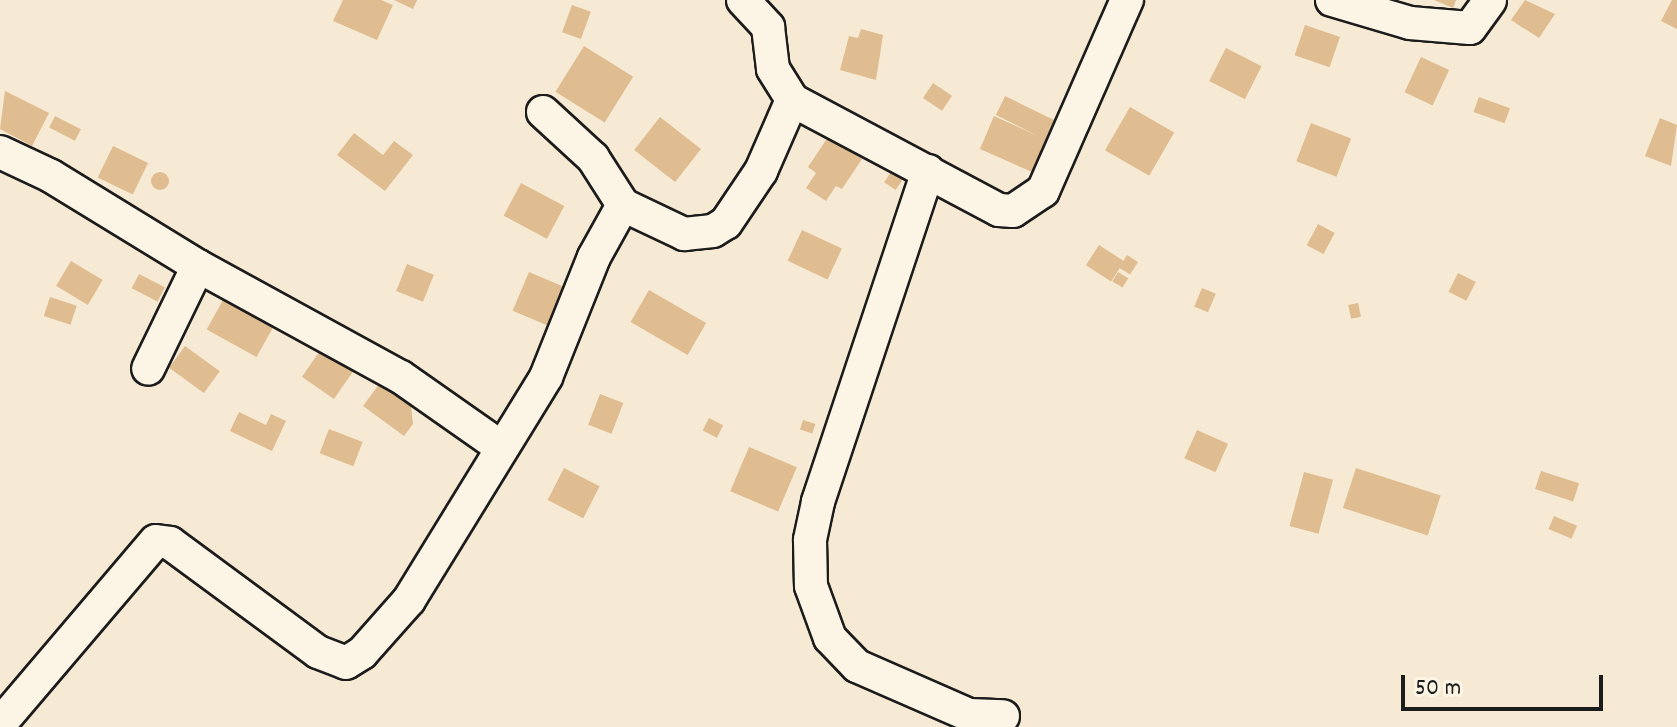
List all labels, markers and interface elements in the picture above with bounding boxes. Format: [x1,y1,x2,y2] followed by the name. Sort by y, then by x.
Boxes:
[1405,659,1607,709] scale bar
[1415,672,1461,706] text: 50 m

